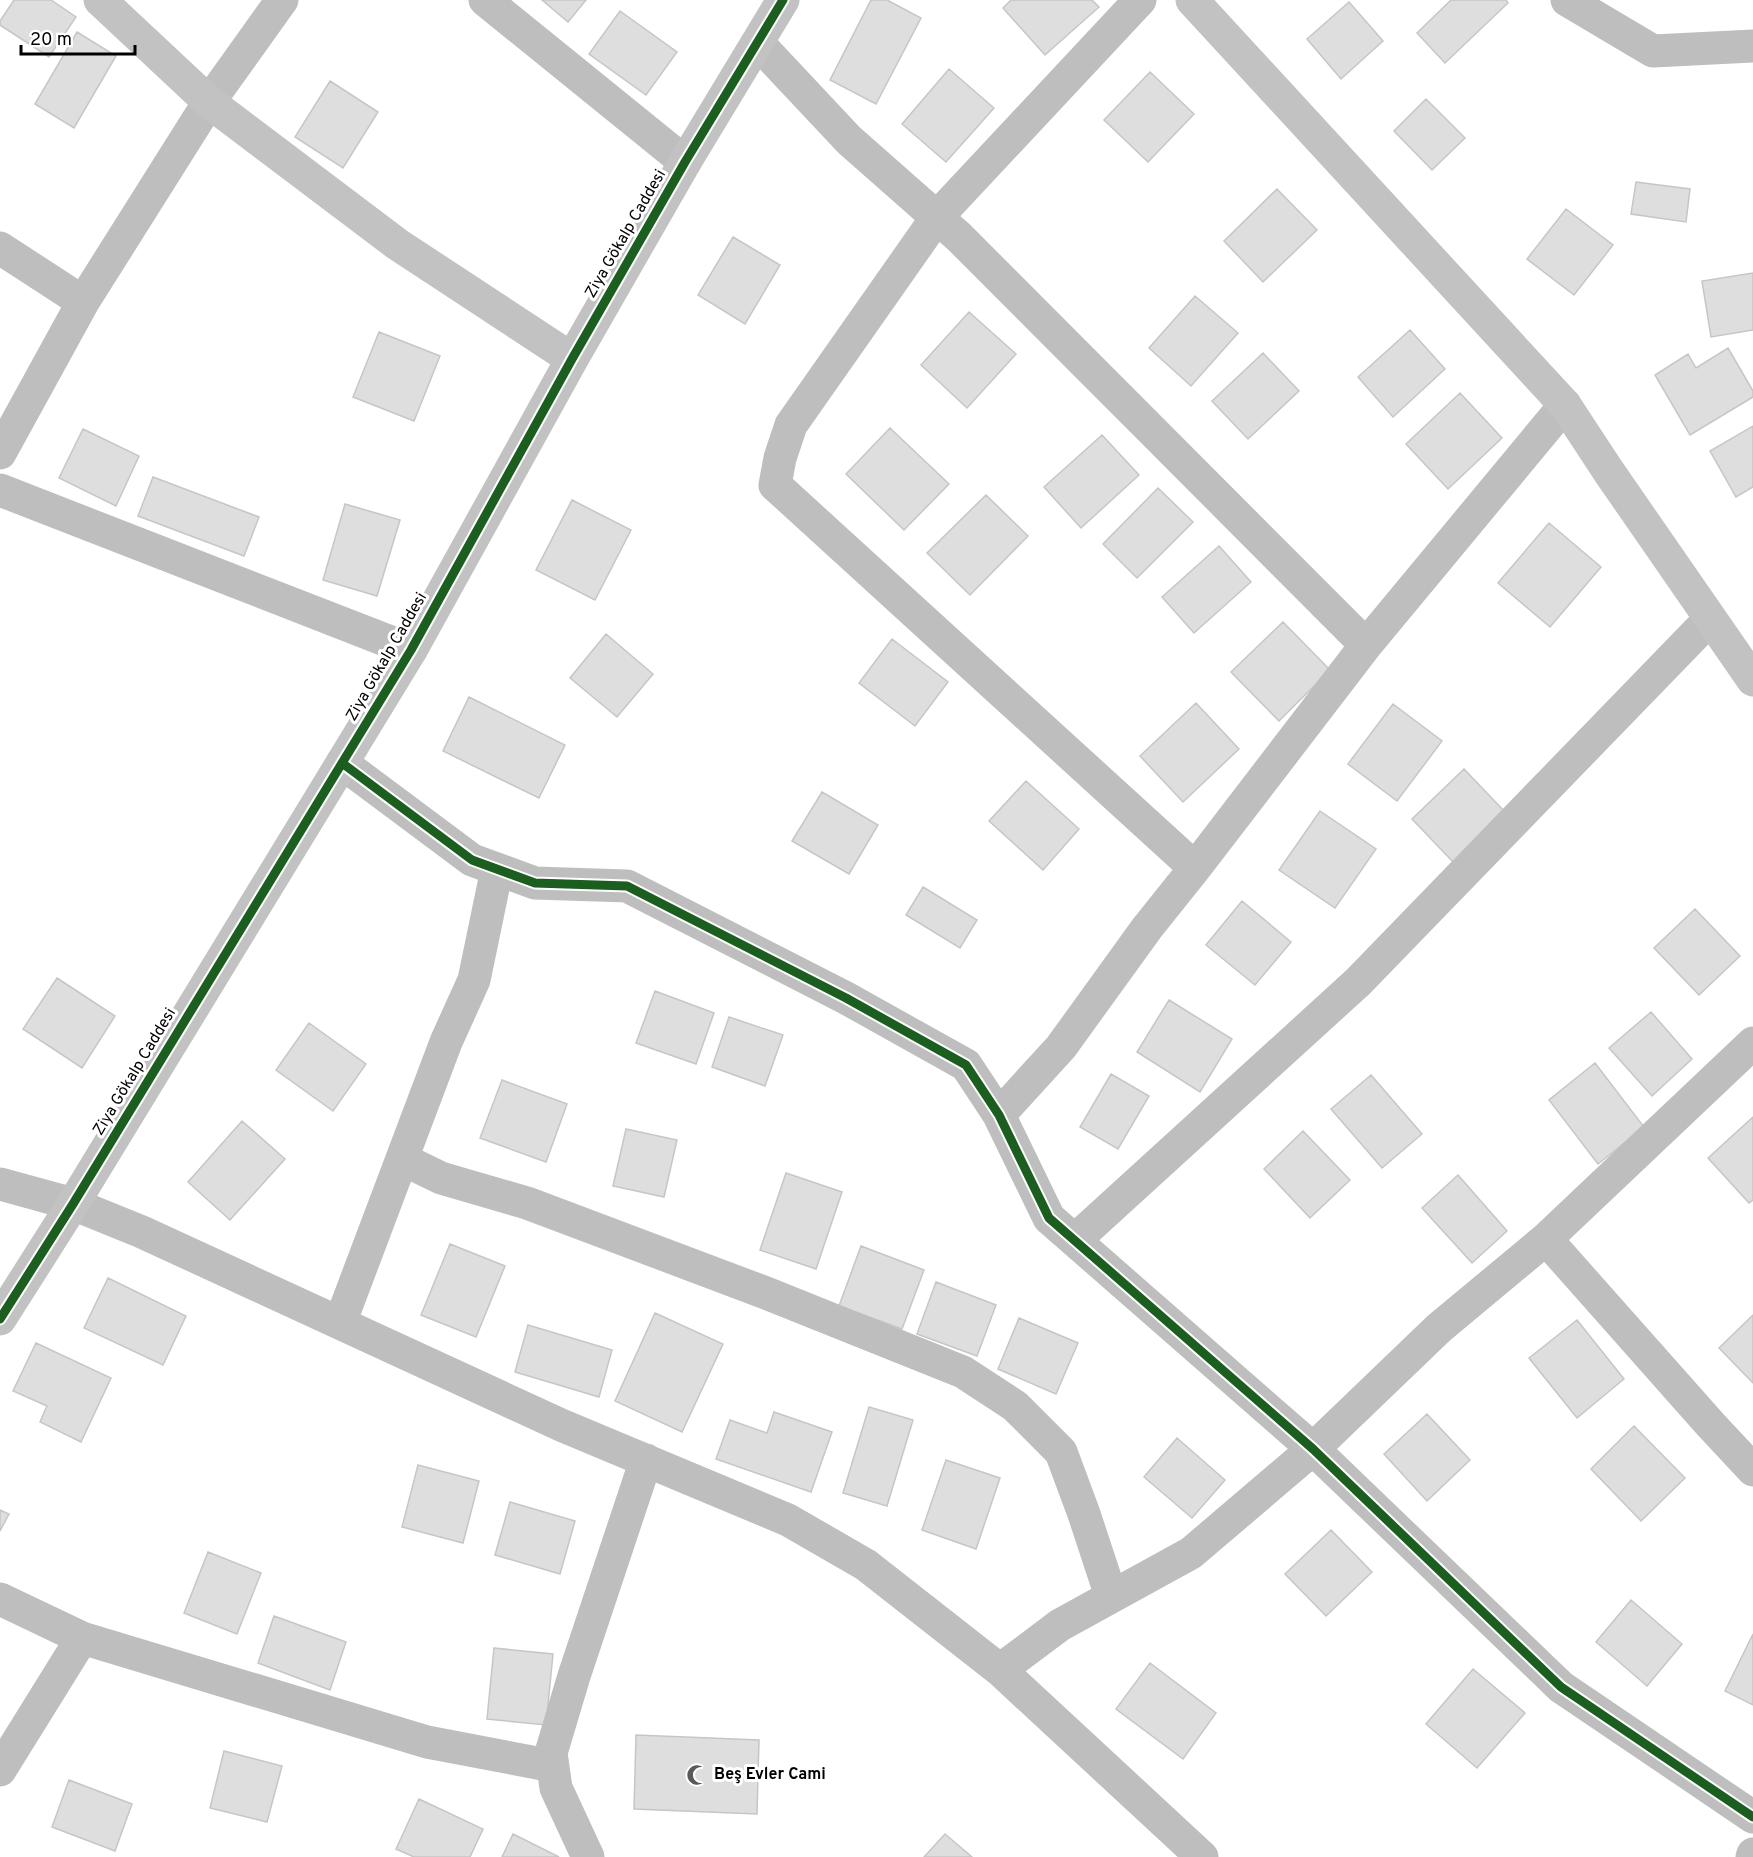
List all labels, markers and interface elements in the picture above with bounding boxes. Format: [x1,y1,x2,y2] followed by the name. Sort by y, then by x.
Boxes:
[21,18,135,56] scale bar
[30,29,72,52] text: 20 m
[581,166,671,302] street label: Ziya Gökalp Caddesi
[342,589,432,725] street label: Ziya Gökalp Caddesi
[89,1005,181,1139] street label: Ziya Gökalp Caddesi
[685,1763,709,1787] mosque icon: Beş Evler Cami
[714,1765,826,1785] place label: Beş Evler Cami

